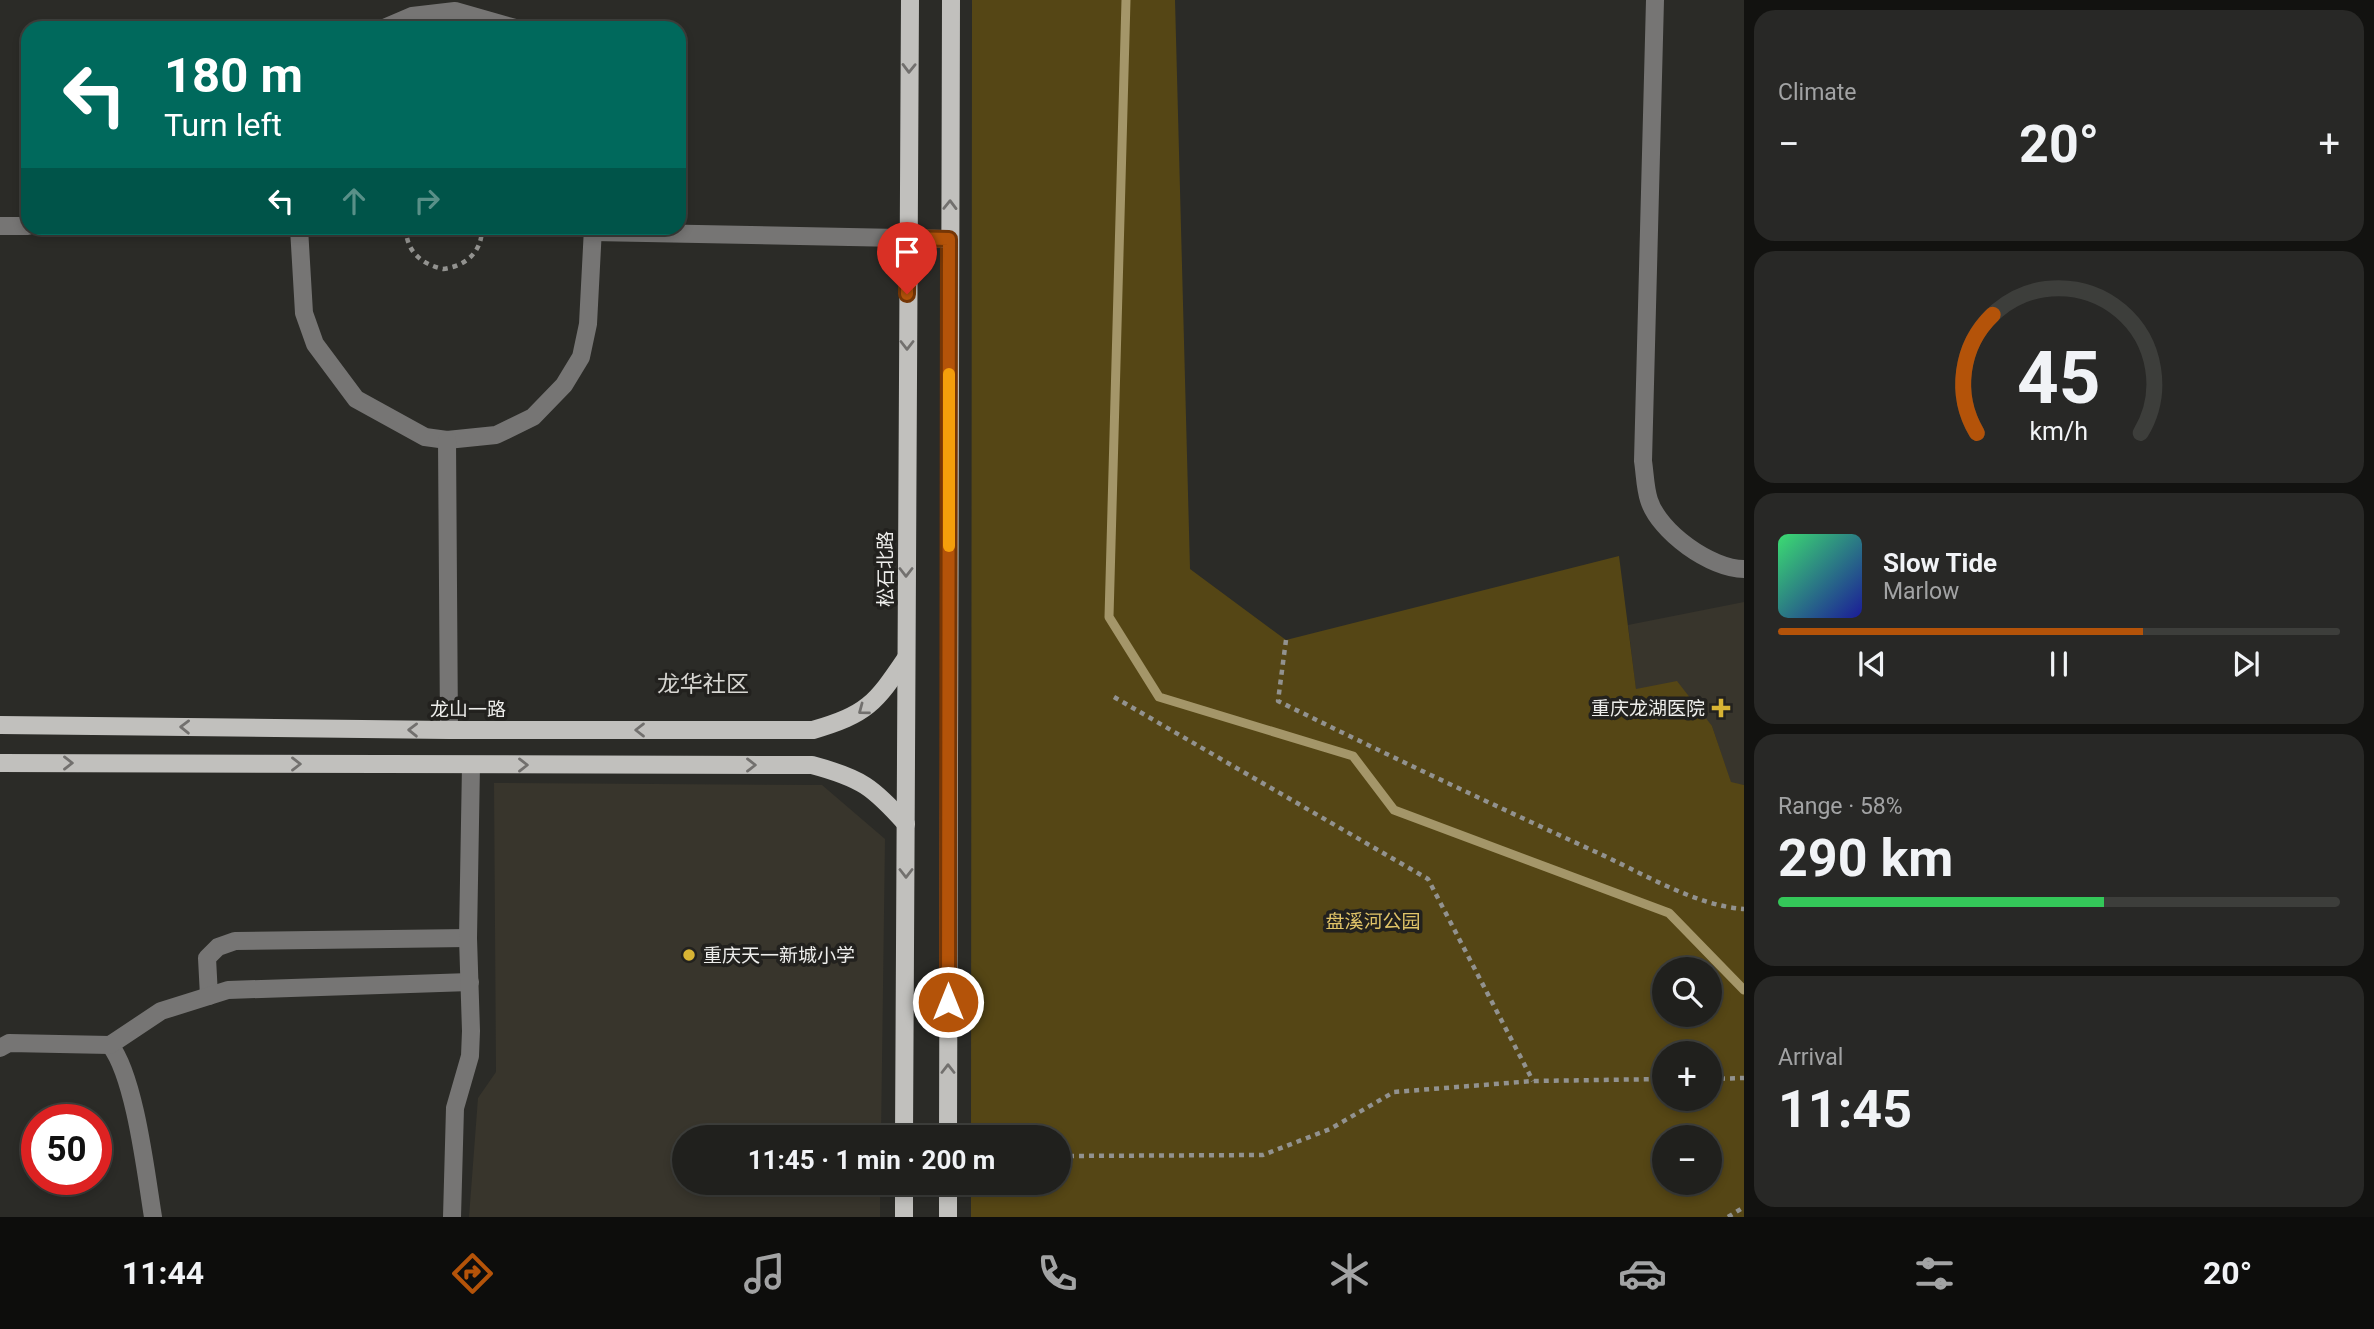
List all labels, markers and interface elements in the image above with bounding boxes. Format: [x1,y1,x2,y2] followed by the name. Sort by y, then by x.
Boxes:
[164,47,303,104] text: 180 m
[49,49,140,140] icon: left
[901,63,917,74] one-way arrow
[1778,79,1857,106] text: Climate
[164,106,282,144] text: Turn left
[2019,114,2099,175] text: 20°
[1778,122,1800,166] text: −
[2318,122,2340,166] text: +
[262,182,300,220] icon: left
[335,182,373,220] icon: ahead
[408,182,446,220] icon: right
[942,199,957,210] one-way arrow
[877,222,937,294] pin
[888,233,926,271] icon: arrive
[2017,336,2101,422] text: 45
[899,340,915,350] one-way arrow
[2030,417,2088,446] text: km/h
[874,531,897,607] street label: 松石北路
[1883,548,1997,578] text: Slow Tide
[898,567,914,578] one-way arrow
[1883,578,1959,605] text: Marlow
[1853,645,1891,683] icon: previous
[2040,645,2078,683] icon: pause
[2227,645,2265,683] icon: next
[657,671,749,698] district label: 龙华社区
[1591,697,1705,720] place label: 重庆龙湖医院
[430,698,506,721] street label: 龙山一路
[1711,698,1731,718] marker: 重庆龙湖医院
[859,702,871,714] one-way arrow
[180,719,190,735] one-way arrow
[407,722,418,738] one-way arrow
[635,722,645,738] one-way arrow
[63,755,74,771] one-way arrow
[290,757,301,772] one-way arrow
[518,757,529,773] one-way arrow
[746,757,756,773] one-way arrow
[1778,793,1903,820] text: Range · 58%
[1778,828,1953,889] text: 290 km
[898,868,914,879] one-way arrow
[1325,910,1421,933] park label: 盘溪河公园
[703,944,855,967] place label: 重庆天一新城小学
[681,947,697,963] marker: 重庆天一新城小学
[1652,957,1722,1195] map controls
[1652,957,1722,1027] button: search
[911,965,985,1039] position arrow
[1652,1041,1722,1111] button: +
[1778,1044,1843,1071] text: Arrival
[940,1064,956,1074] one-way arrow
[1778,1079,1912,1140] text: 11:45
[21,1104,112,1195] speed limit sign: 50
[1652,1125,1722,1195] button: −
[748,1145,995,1175] text: 11:45 · 1 min · 200 m
[448,1249,497,1298] icon: directions
[740,1249,789,1298] icon: music
[1033,1249,1082,1298] icon: phone
[1325,1249,1374,1298] icon: climate
[1618,1249,1667,1298] icon: car
[1910,1249,1959,1298] icon: filters
[122,1254,204,1292] text: 11:44
[2203,1254,2252,1292] text: 20°

